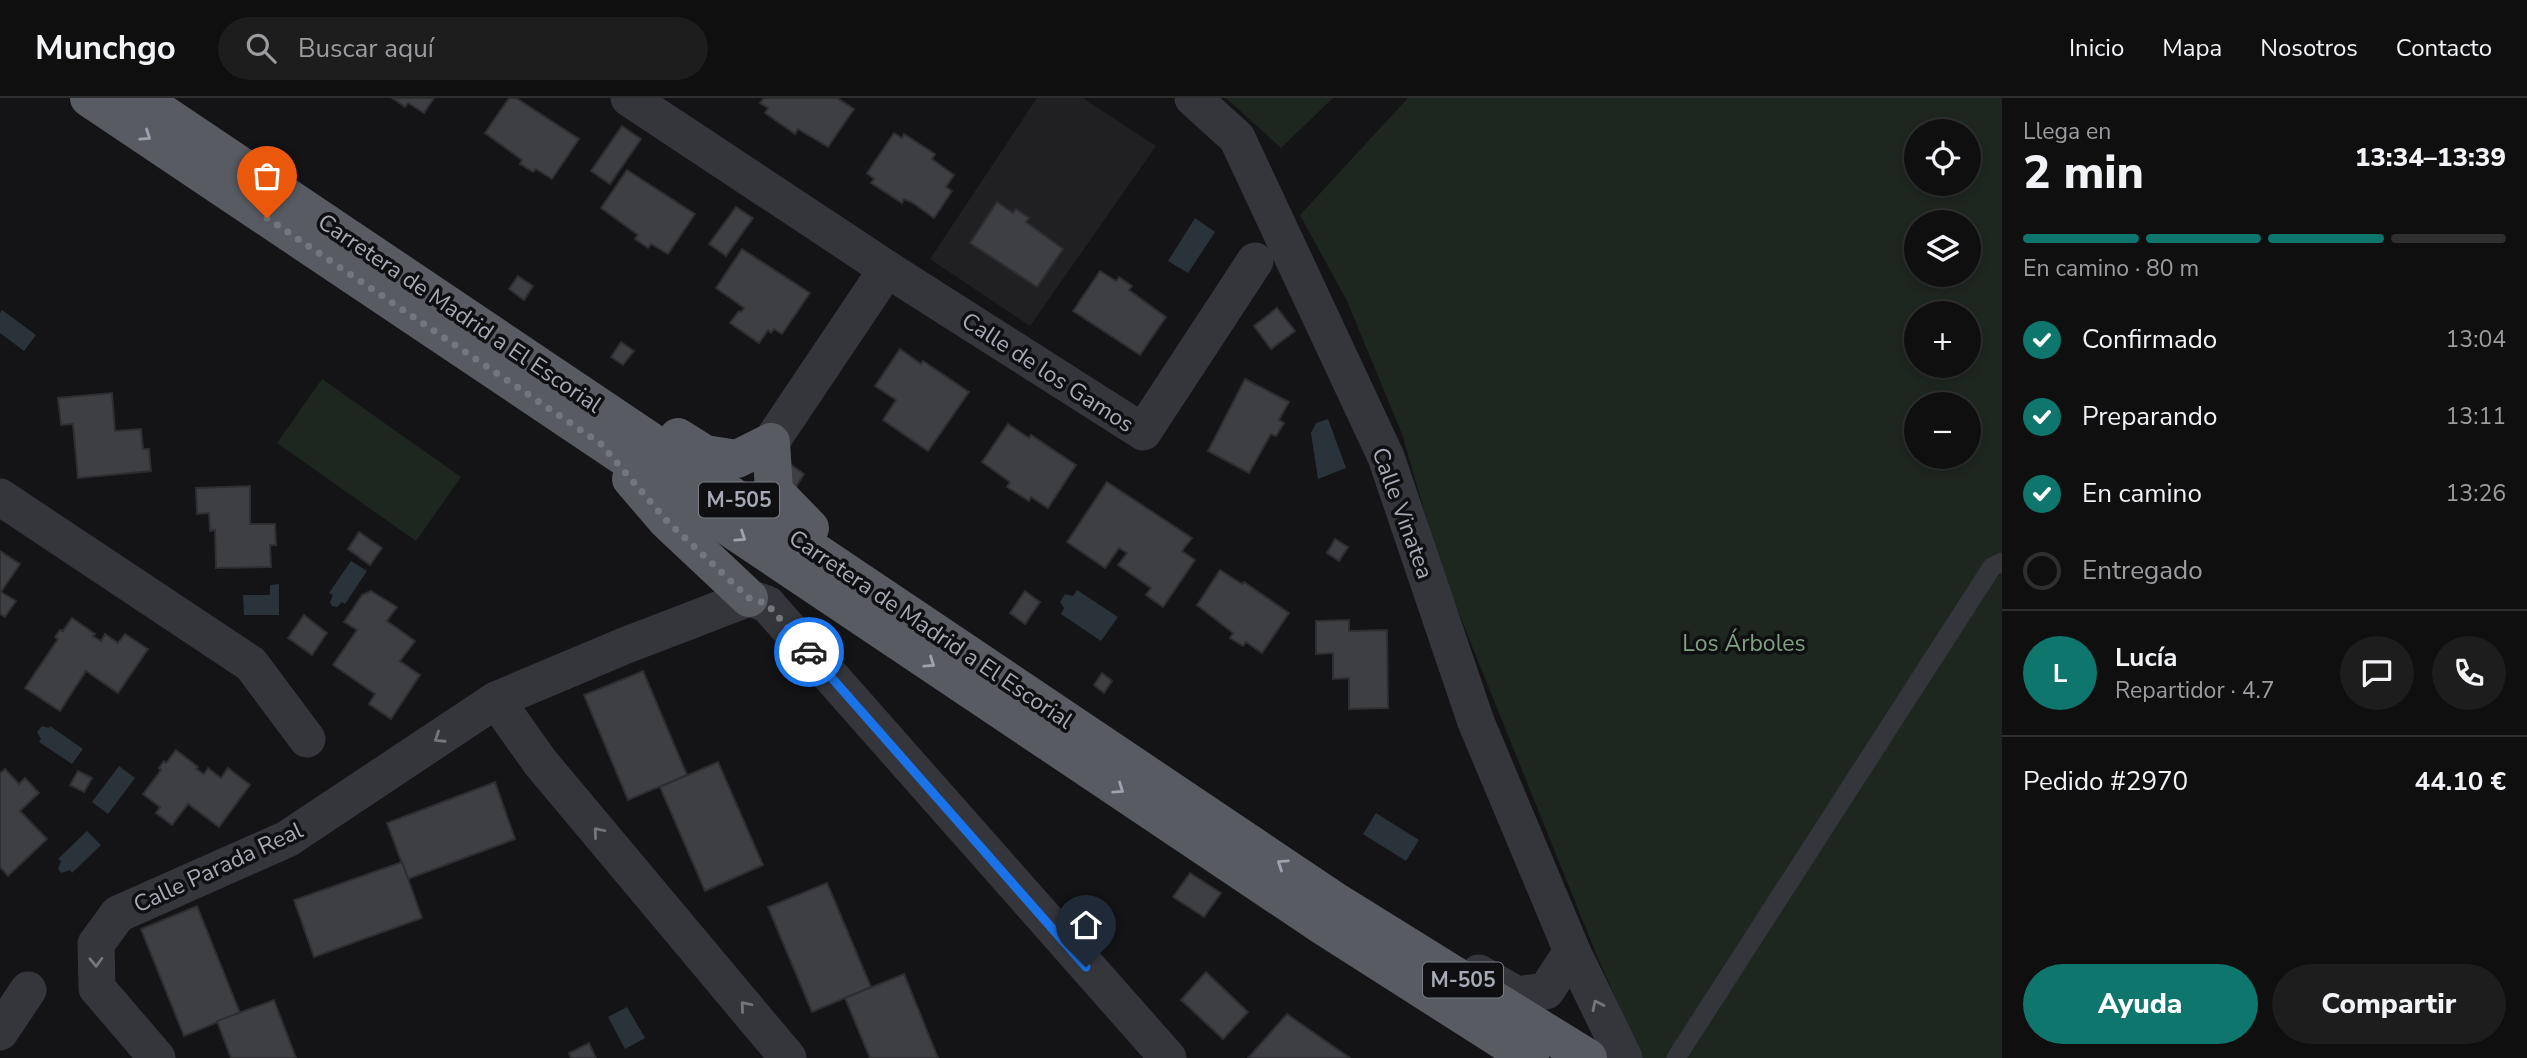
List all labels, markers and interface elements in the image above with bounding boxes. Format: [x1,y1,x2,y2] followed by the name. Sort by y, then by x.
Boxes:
[218,17,708,80] search box
[35,26,176,71] text: Munchgo
[242,29,280,67] icon: search
[298,31,434,66] text: Buscar aquí
[2069,32,2124,64] text: Inicio
[2162,32,2222,64] text: Mapa
[2260,32,2358,64] text: Nosotros
[2396,32,2492,64] text: Contacto
[2023,116,2111,147] text: Llega en
[1904,119,1981,469] map controls
[1904,119,1981,196] button: locate
[138,128,151,141] one-way arrow
[2355,140,2506,175] text: 13:34–13:39
[2023,141,2144,204] text: 2 min
[237,146,297,218] pin
[248,157,286,195] icon: bag
[312,207,608,420] street label: Carretera de Madrid a El Escorial
[1904,210,1981,287] button: layers
[2023,253,2199,284] text: En camino · 80 m
[1904,301,1981,378] button: +
[956,305,1140,440] street label: Calle de los Gamos
[2023,321,2061,359] icon: check
[2082,322,2217,357] text: Confirmado
[2446,324,2506,355] text: 13:04
[1904,392,1981,469] button: −
[2023,398,2061,436] icon: check
[2082,399,2217,434] text: Preparando
[2446,401,2506,432] text: 13:11
[1364,443,1441,583] street label: Calle Vinatea
[2023,475,2061,513] icon: check
[2082,476,2202,511] text: En camino
[2446,478,2506,509] text: 13:26
[699,482,779,518] road number: M-505
[783,523,1079,736] street label: Carretera de Madrid a El Escorial
[733,529,746,541] one-way arrow
[2082,553,2203,588] text: Entregado
[774,617,844,687] courier
[1682,628,1806,659] park label: Los Árboles
[790,633,828,671] icon: car
[2340,636,2414,710] button: chat
[2432,636,2506,710] button: phone
[2115,640,2178,675] text: Lucía
[922,655,935,667] one-way arrow
[2053,656,2067,691] text: L
[2115,675,2275,706] text: Repartidor · 4.7
[434,729,447,742] one-way arrow
[2023,764,2188,799] text: Pedido #2970
[2415,764,2506,799] text: 44.10 €
[1111,781,1124,794] one-way arrow
[129,815,308,920] street label: Calle Parada Real
[594,827,606,840] one-way arrow
[1277,860,1290,873] one-way arrow
[1056,895,1116,967] pin
[1067,906,1105,944] icon: home
[89,957,104,968] one-way arrow
[1423,962,1503,998] road number: M-505
[2023,964,2258,1044] button: Ayuda
[2272,964,2506,1044] button: Compartir
[1592,1000,1606,1012] one-way arrow
[740,1001,753,1013] one-way arrow

